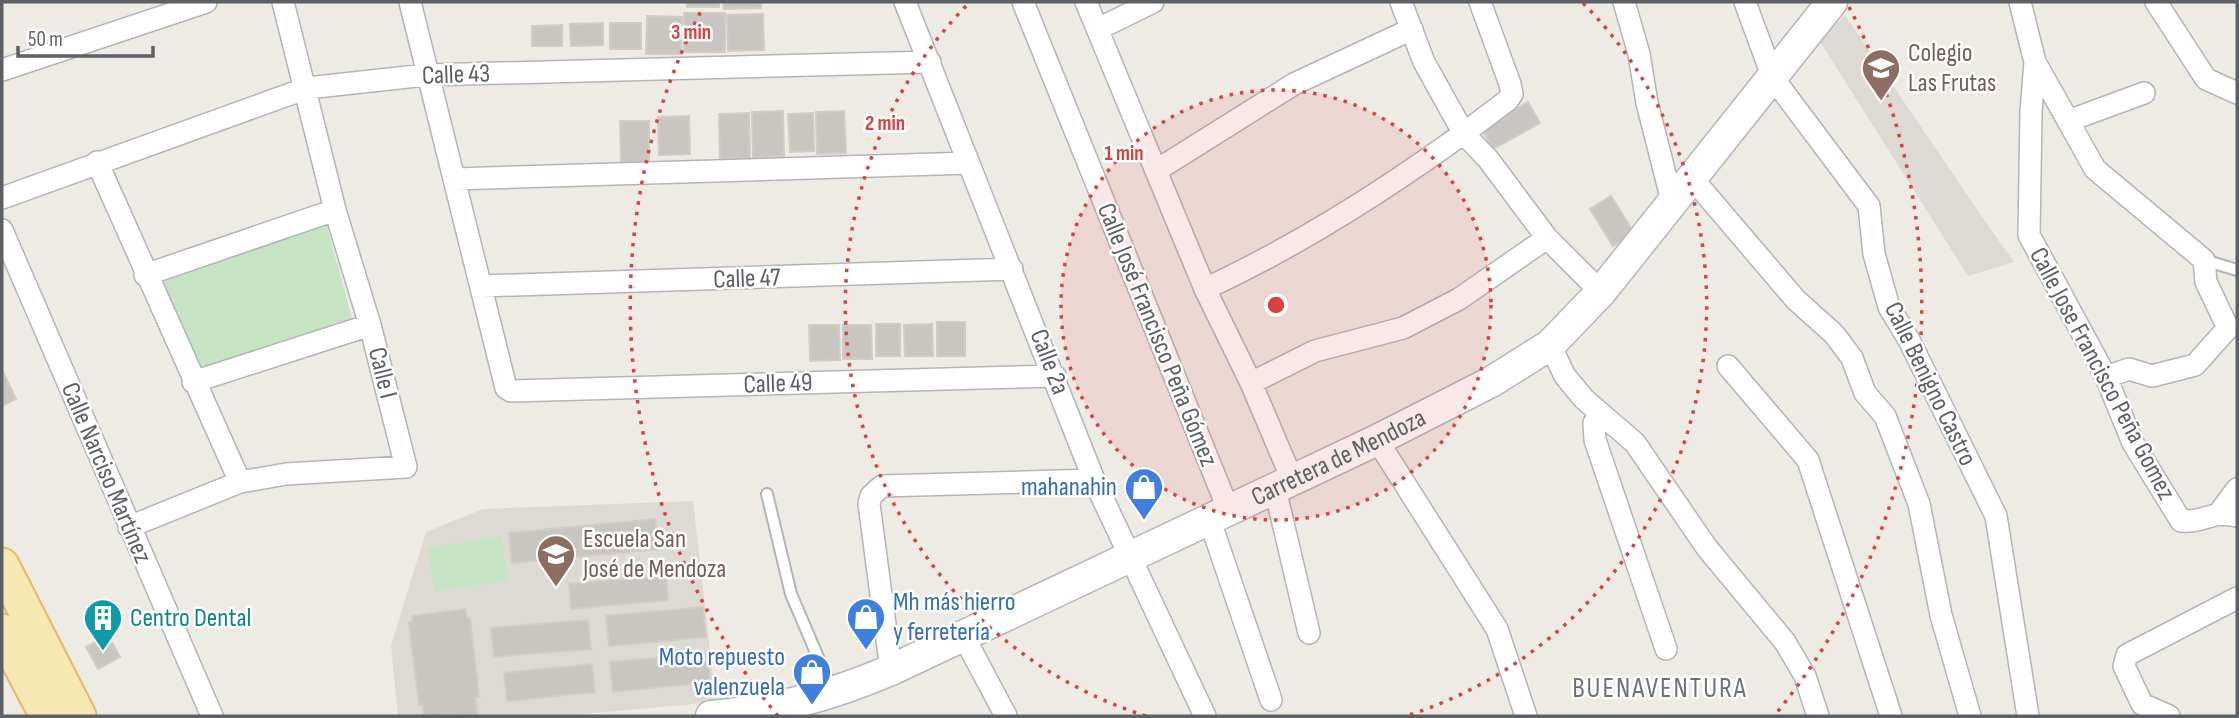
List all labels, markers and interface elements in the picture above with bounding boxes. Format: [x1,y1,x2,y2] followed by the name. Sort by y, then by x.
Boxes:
[18,14,152,58] scale bar
[671,20,711,45] text: 3 min
[28,27,63,52] text: 50 m
[1908,38,1996,99] place label: Colegio Las Frutas
[1860,47,1902,102] school or university icon: Colegio Las Frutas
[421,58,491,92] street label: Calle 43
[865,111,905,136] text: 2 min
[1104,141,1144,166] text: 1 min
[1090,199,1224,471] street label: Calle José Francisco Peña Gómez
[2022,243,2182,505] street label: Calle Jose Francisco Peña Gomez
[713,262,782,296] street label: Calle 47
[1264,293,1288,317] centre of rings
[1877,297,1983,471] street label: Calle Benigno Castro
[1022,325,1076,399] street label: Calle 2a
[361,344,403,402] street label: Calle I
[743,367,813,401] street label: Calle 49
[54,378,158,568] street label: Calle Narciso Martínez
[1246,402,1431,513] street label: Carretera de Mendoza
[1123,466,1165,521] shop icon: mahanahin
[1021,472,1117,503] place label: mahanahin
[582,524,726,585] place label: Escuela San José de Mendoza
[535,533,577,588] school or university icon: Escuela San José de Mendoza
[893,587,1016,648] place label: Mh más hierro y ferretería
[845,596,887,651] shop icon: Mh más hierro y ferretería
[82,597,124,652] building icon: Centro Dental
[130,603,251,634] place label: Centro Dental
[659,642,785,703] place label: Moto repuesto valenzuela
[791,651,833,706] shop icon: Moto repuesto valenzuela
[1572,672,1748,705] district label: BUENAVENTURA

